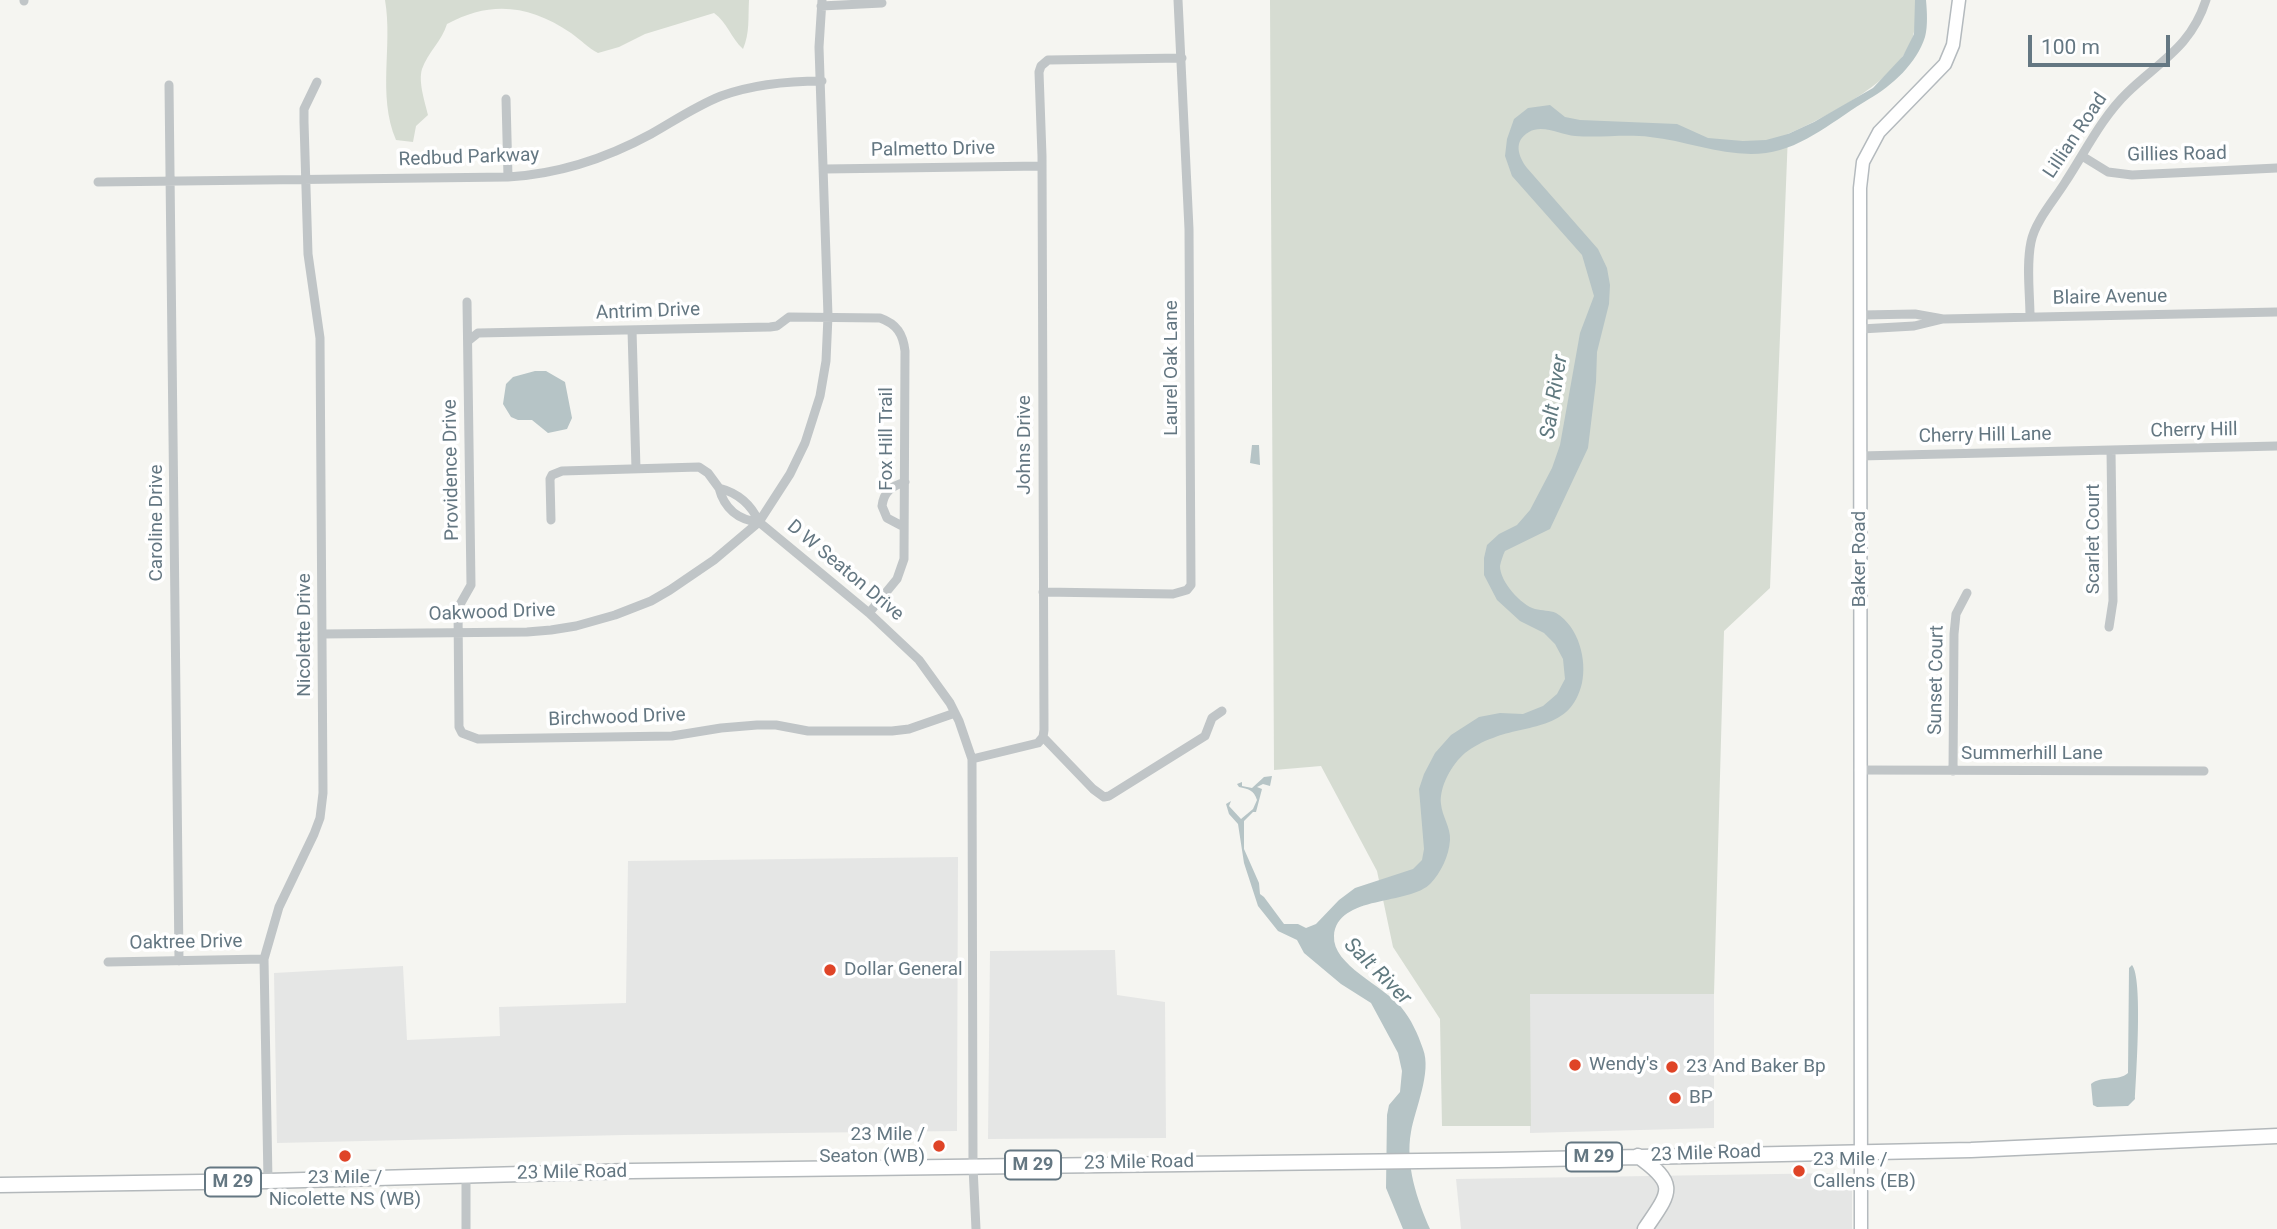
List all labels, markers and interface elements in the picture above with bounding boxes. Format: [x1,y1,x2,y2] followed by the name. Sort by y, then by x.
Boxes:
[2032,21,2174,65] scale bar
[2041,35,2100,59] text: 100 m
[2039,89,2113,183] street label: Lillian Road
[871,138,995,162] street label: Palmetto Drive
[2127,143,2227,167] street label: Gillies Road
[398,144,540,172] street label: Redbud Parkway
[2053,286,2167,310] street label: Blaire Avenue
[596,299,700,325] street label: Antrim Drive
[1161,300,1183,436] street label: Laurel Oak Lane
[1536,353,1574,441] water label: Salt River
[876,387,898,491] street label: Fox Hill Trail
[1014,395,1036,495] street label: Johns Drive
[439,399,465,541] street label: Providence Drive
[2150,419,2238,443] street label: Cherry Hill
[1918,423,2052,449] street label: Cherry Hill Lane
[146,465,168,581] street label: Caroline Drive
[2083,484,2105,594] street label: Scarlet Court
[1849,511,1871,607] street label: Baker Road
[782,516,908,626] street label: D W Seaton Drive
[294,573,316,697] street label: Nicolette Drive
[428,599,556,627] street label: Oakwood Drive
[1925,625,1949,735] street label: Sunset Court
[548,704,686,732] street label: Birchwood Drive
[1961,743,2103,765] street label: Summerhill Lane
[129,931,243,955] street label: Oaktree Drive
[1338,933,1416,1011] water label: Salt River
[844,959,963,981] place label: Dollar General
[822,962,838,978] marker: Dollar General
[1589,1054,1658,1076] place label: Wendy's
[1686,1056,1826,1078] place label: 23 And Baker Bp
[1567,1057,1583,1073] marker: Wendy's
[1664,1059,1680,1075] marker: 23 And Baker Bp
[1689,1087,1713,1109] place label: BP
[1667,1090,1683,1106] marker: BP
[819,1124,925,1168] place label: 23 Mile / Seaton (WB)
[931,1138,947,1154] marker: 23 Mile / Seaton (WB)
[1650,1141,1762,1167] street label: 23 Mile Road
[1566,1142,1622,1172] road number: M 29
[337,1148,353,1164] marker: 23 Mile / Nicolette NS (WB)
[1813,1149,1916,1193] place label: 23 Mile / Callens (EB)
[1005,1150,1061,1180] road number: M 29
[1084,1151,1194,1175] street label: 23 Mile Road
[517,1161,627,1185] street label: 23 Mile Road
[1791,1163,1807,1179] marker: 23 Mile / Callens (EB)
[269,1167,421,1211] place label: 23 Mile / Nicolette NS (WB)
[205,1168,261,1196] road number: M 29

